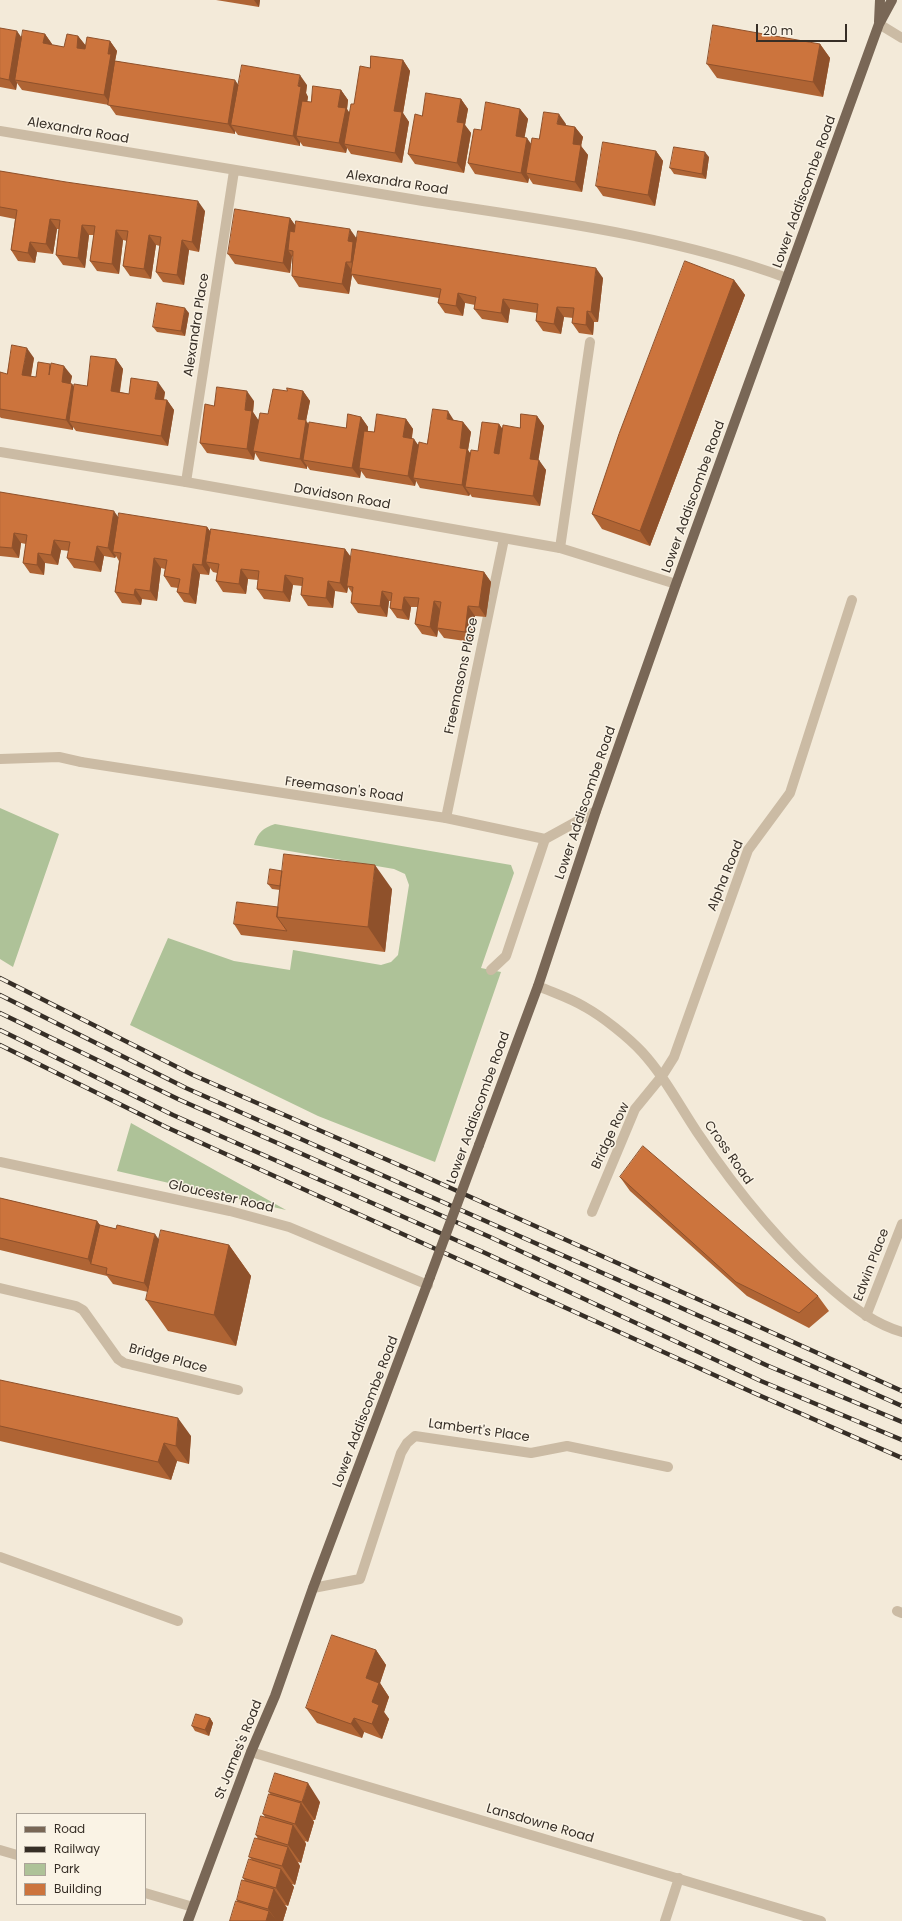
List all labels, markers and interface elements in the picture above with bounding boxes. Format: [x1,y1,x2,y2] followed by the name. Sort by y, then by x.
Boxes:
[758,16,849,42] scale bar
[763,22,793,39] text: 20 m
[26,114,130,148] street label: Alexandra Road
[770,114,840,270] street label: Lower Addiscombe Road
[345,167,449,199] street label: Alexandra Road
[181,272,213,378] street label: Alexandra Place
[659,419,729,575] street label: Lower Addiscombe Road
[292,481,392,513] street label: Davidson Road
[442,616,482,736] street label: Freemasons Place
[552,724,620,882] street label: Lower Addiscombe Road
[284,774,404,806] street label: Freemason's Road
[705,838,747,914] street label: Alpha Road
[444,1030,514,1186] street label: Lower Addiscombe Road
[589,1100,633,1172] street label: Bridge Row
[700,1118,756,1188] street label: Cross Road
[167,1177,275,1217] street label: Gloucester Road
[851,1226,893,1304] street label: Edwin Place
[330,1334,402,1490] street label: Lower Addiscombe Road
[127,1341,209,1377] street label: Bridge Place
[427,1416,531,1446] street label: Lambert's Place
[212,1698,266,1802] street label: St James's Road
[485,1801,595,1847] street label: Lansdowne Road
[16,1813,146,1905] legend
[54,1820,85,1837] text: Road
[54,1840,100,1857] text: Railway
[54,1860,80,1877] text: Park
[54,1880,102,1897] text: Building

